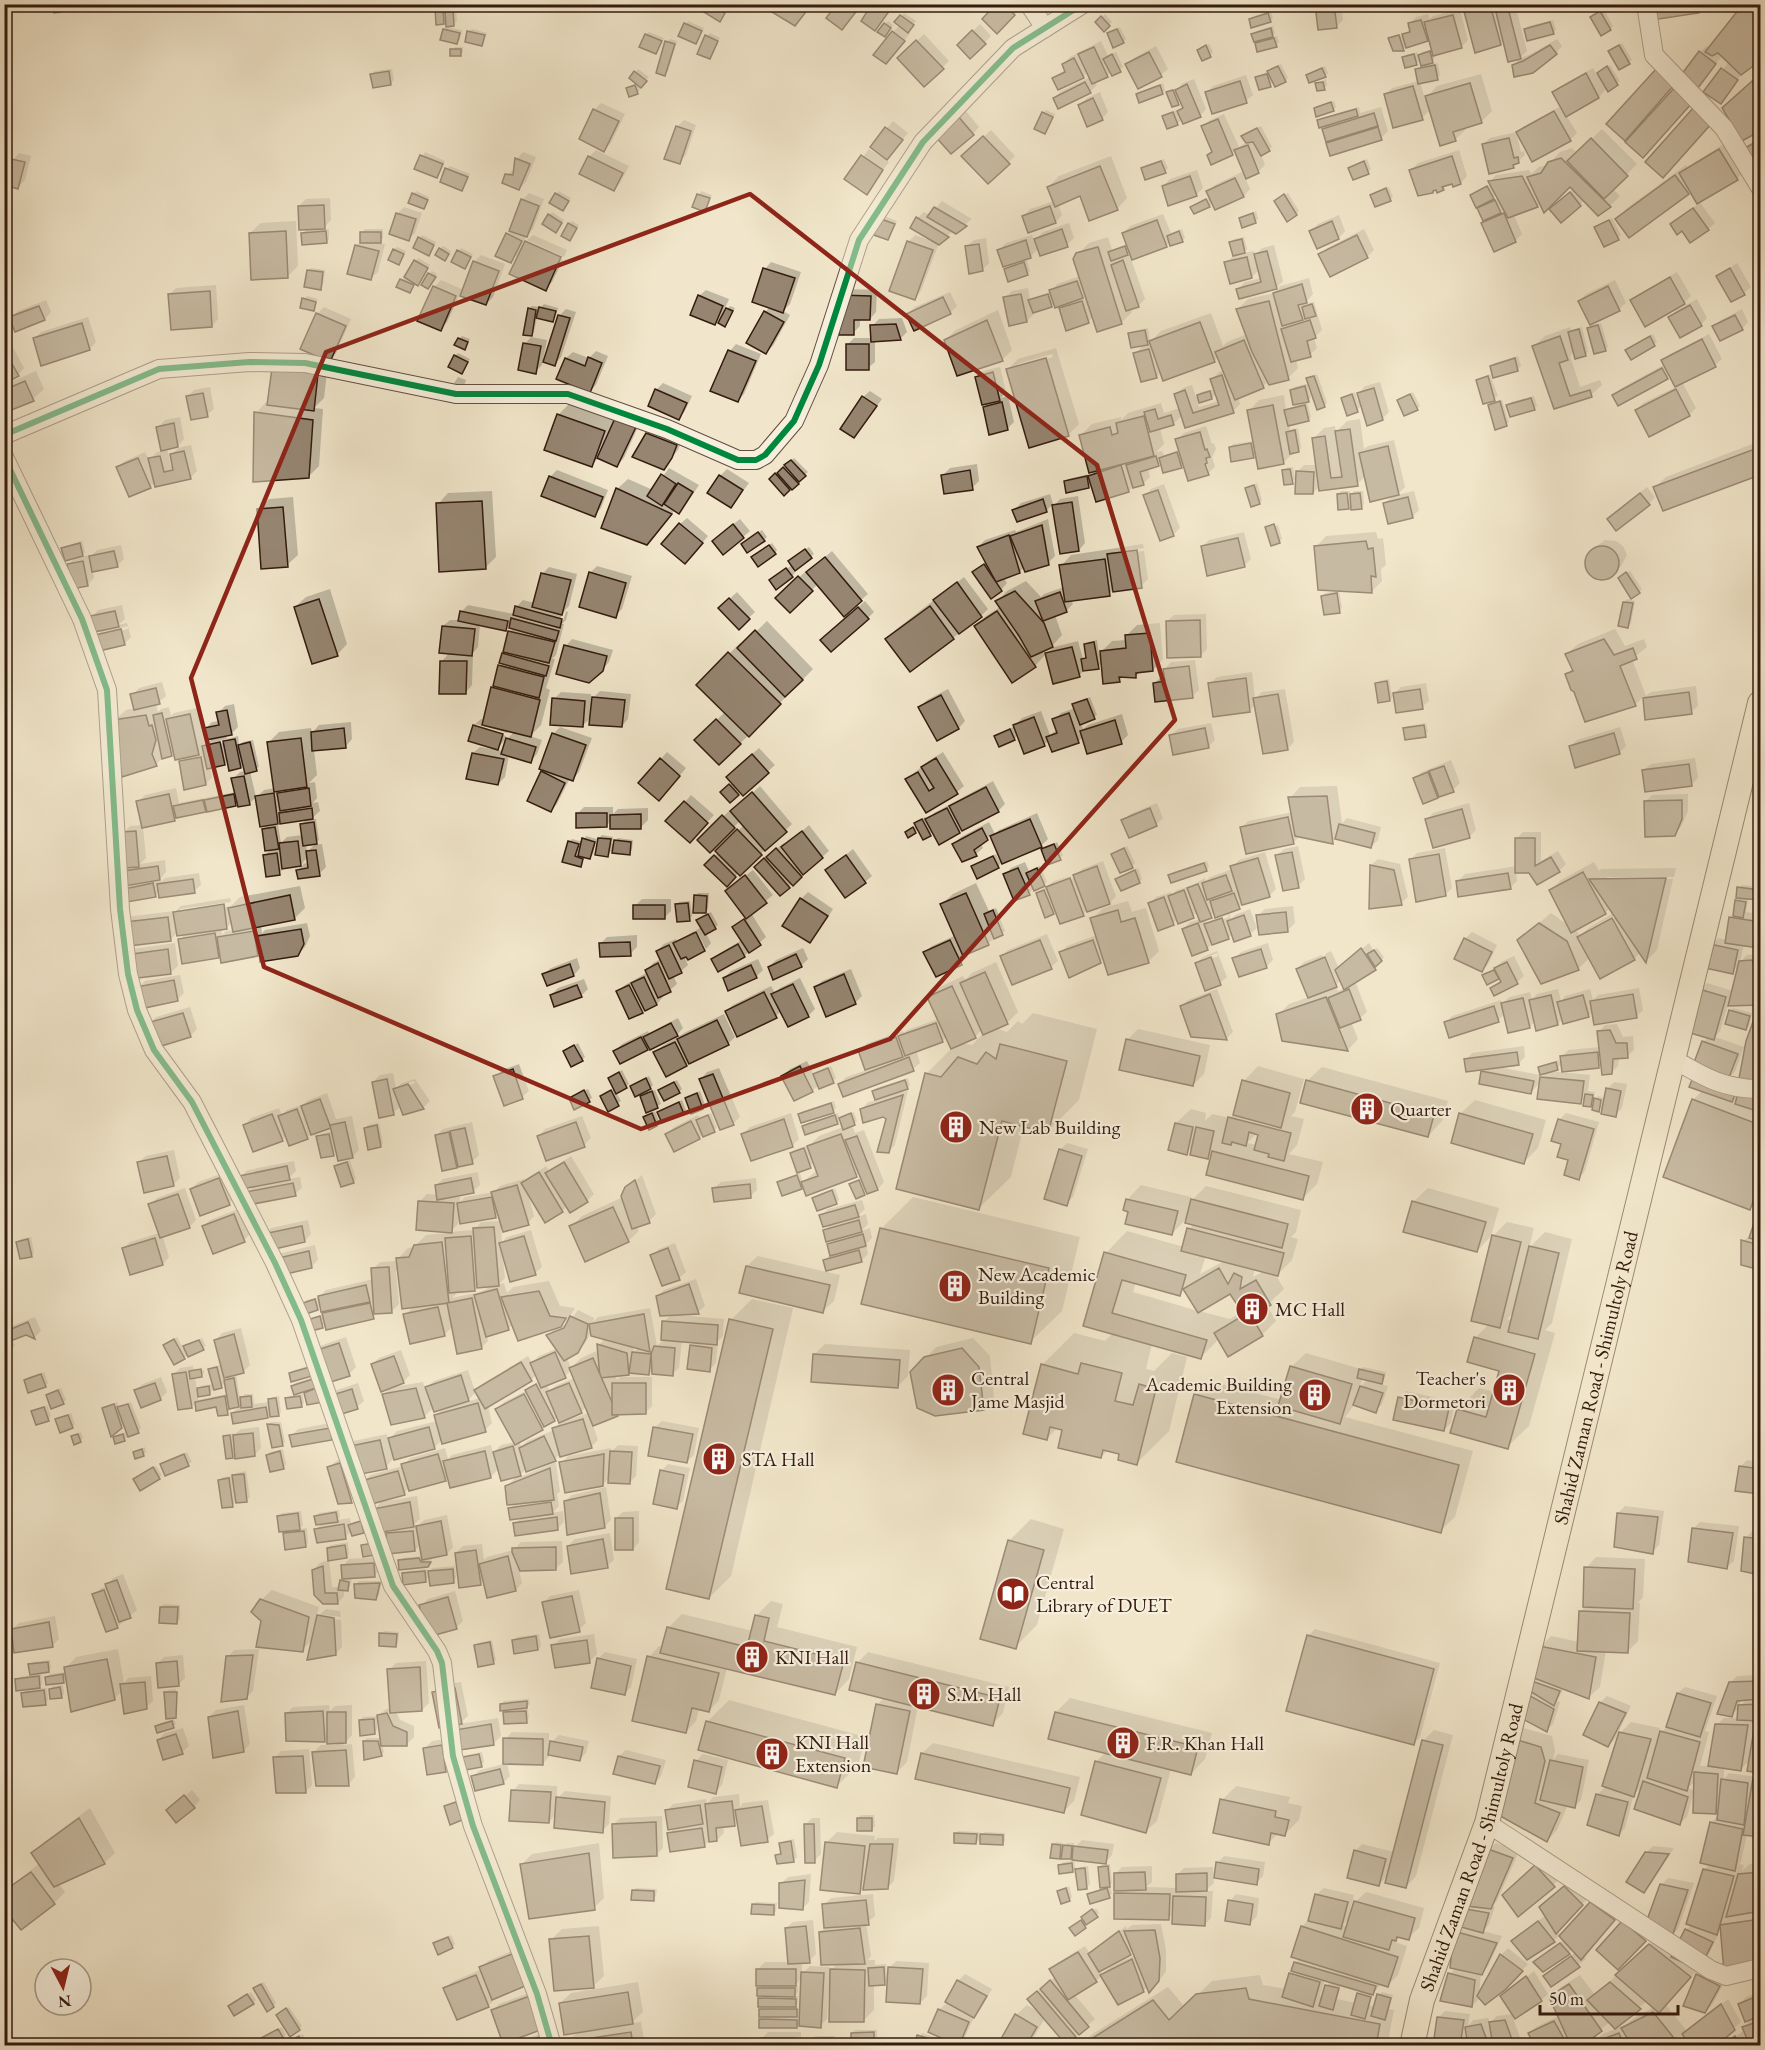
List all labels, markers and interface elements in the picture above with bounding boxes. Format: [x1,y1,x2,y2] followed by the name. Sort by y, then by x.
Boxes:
[1349,1091,1385,1127] building icon: Quarter
[1390,1096,1452,1122] place label: Quarter
[938,1109,974,1145] building icon: New Lab Building
[979,1114,1121,1140] place label: New Lab Building
[1547,1227,1644,1527] street label: Shahid Zaman Road - Shimultoly Road
[978,1261,1096,1310] place label: New Academic Building
[937,1268,973,1304] building icon: New Academic Building
[1234,1291,1270,1327] building icon: MC Hall
[1275,1296,1345,1322] place label: MC Hall
[969,1365,1066,1414] place label: Central Jame Masjid
[1403,1365,1486,1414] place label: Teacher's Dormetori
[1145,1371,1292,1420] place label: Academic Building Extension
[930,1372,966,1408] building icon: Central Jame Masjid
[1491,1372,1527,1408] building icon: Teacher's Dormetori
[1297,1377,1333,1413] building icon: Academic Building Extension
[701,1441,737,1477] building icon: STA Hall
[742,1446,815,1472] place label: STA Hall
[1036,1569,1172,1618] place label: Central Library of DUET
[995,1576,1031,1612] library icon: Central Library of DUET
[734,1639,770,1675] building icon: KNI Hall
[775,1644,849,1670] place label: KNI Hall
[906,1676,942,1712] building icon: S.M. Hall
[947,1681,1021,1707] place label: S.M. Hall
[1413,1700,1529,1995] street label: Shahid Zaman Road - Shimultoly Road
[1105,1725,1141,1761] building icon: F.R. Khan Hall
[795,1729,872,1778] place label: KNI Hall Extension
[1146,1730,1264,1756] place label: F.R. Khan Hall
[754,1736,790,1772] building icon: KNI Hall Extension
[33,1957,93,2017] north arrow
[1540,1978,1678,2016] scale bar
[1549,1987,1584,2010] text: 50 m
[57,1990,72,2013] text: N

